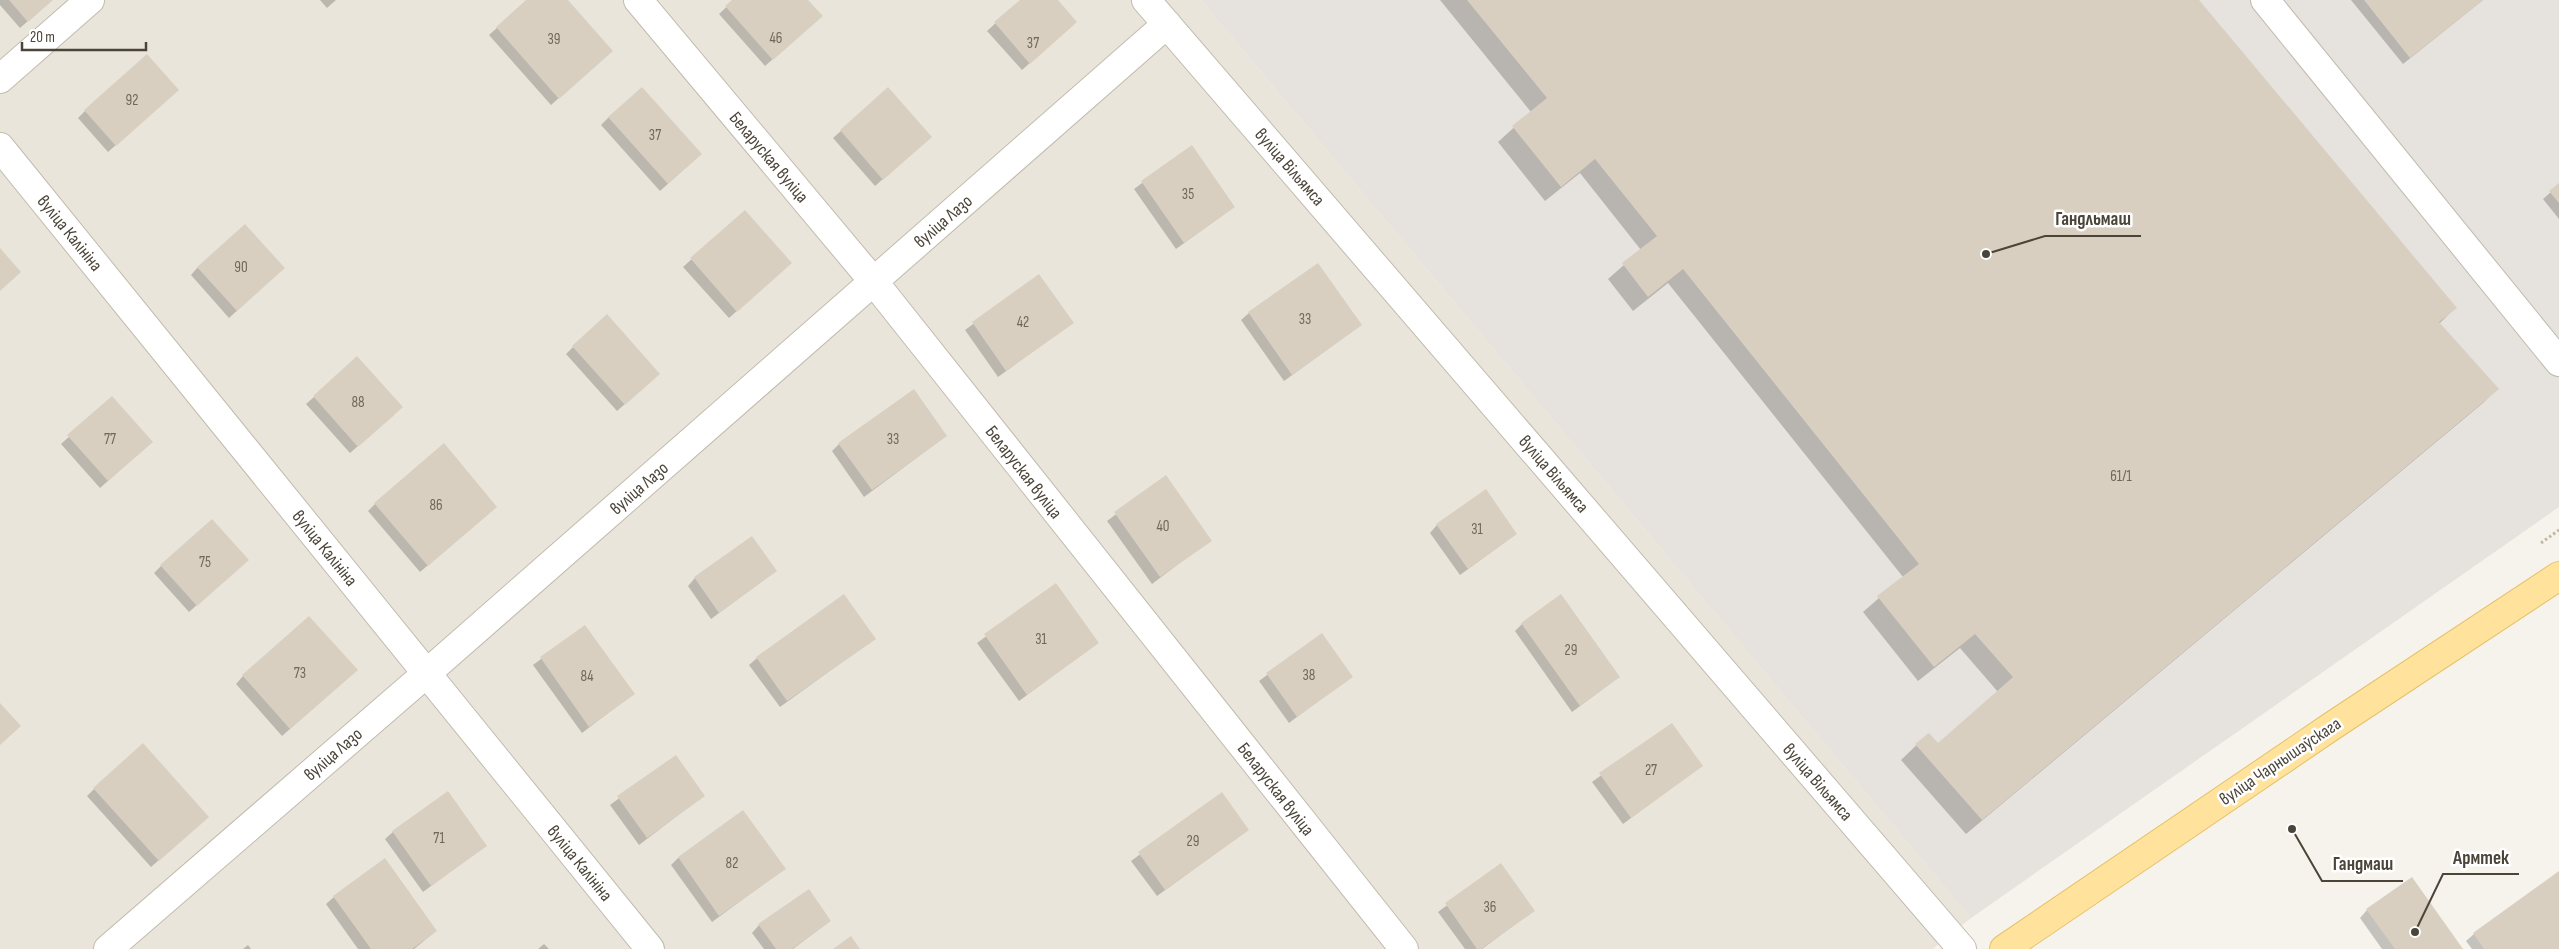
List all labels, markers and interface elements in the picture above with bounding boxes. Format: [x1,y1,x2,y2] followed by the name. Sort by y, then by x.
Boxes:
[22,20,146,52] scale bar
[30,28,55,47] text: 20 m
[770,29,782,48] house number: 46
[548,30,560,49] house number: 39
[1027,34,1039,53] house number: 37
[126,91,138,110] house number: 92
[725,108,813,207] street label: Беларуская вуліца
[1250,124,1329,210] street label: вуліца Вільямса
[649,126,661,145] house number: 37
[1182,185,1194,204] house number: 35
[910,190,977,252] street label: вуліца Лазо
[33,191,107,276] street label: вуліца Калініна
[2045,202,2141,236] callout: Гандльмаш
[2055,208,2131,231] text: Гандльмаш
[234,258,248,277] house number: 90
[1299,310,1311,329] house number: 33
[1017,313,1029,332] house number: 42
[351,393,365,412] house number: 88
[981,422,1066,523] street label: Беларуская вуліца
[104,430,116,449] house number: 77
[887,430,899,449] house number: 33
[1514,431,1593,517] street label: вуліца Вільямса
[606,457,673,519] street label: вуліца Лазо
[2110,467,2133,486] house number: 61/1
[429,496,443,515] house number: 86
[288,506,362,591] street label: вуліца Калініна
[1157,517,1169,536] house number: 40
[1471,520,1484,539] house number: 31
[199,553,211,572] house number: 75
[1035,630,1048,649] house number: 31
[1565,641,1577,660] house number: 29
[294,664,306,683] house number: 73
[1303,666,1315,685] house number: 38
[580,667,594,686] house number: 84
[2216,713,2345,810] street label: вуліца Чарнышэўскага
[300,723,367,785] street label: вуліца Лазо
[1233,739,1318,840] street label: Беларуская вуліца
[1778,739,1857,825] street label: вуліца Вільямса
[1645,761,1657,780] house number: 27
[543,821,617,906] street label: вуліца Калініна
[433,829,445,848] house number: 71
[1187,832,1199,851] house number: 29
[2443,840,2519,874] callout: Армтек
[2322,847,2403,881] callout: Гандмаш
[2452,847,2509,870] text: Армтек
[2333,853,2393,876] text: Гандмаш
[726,854,738,873] house number: 82
[1484,898,1496,917] house number: 36

